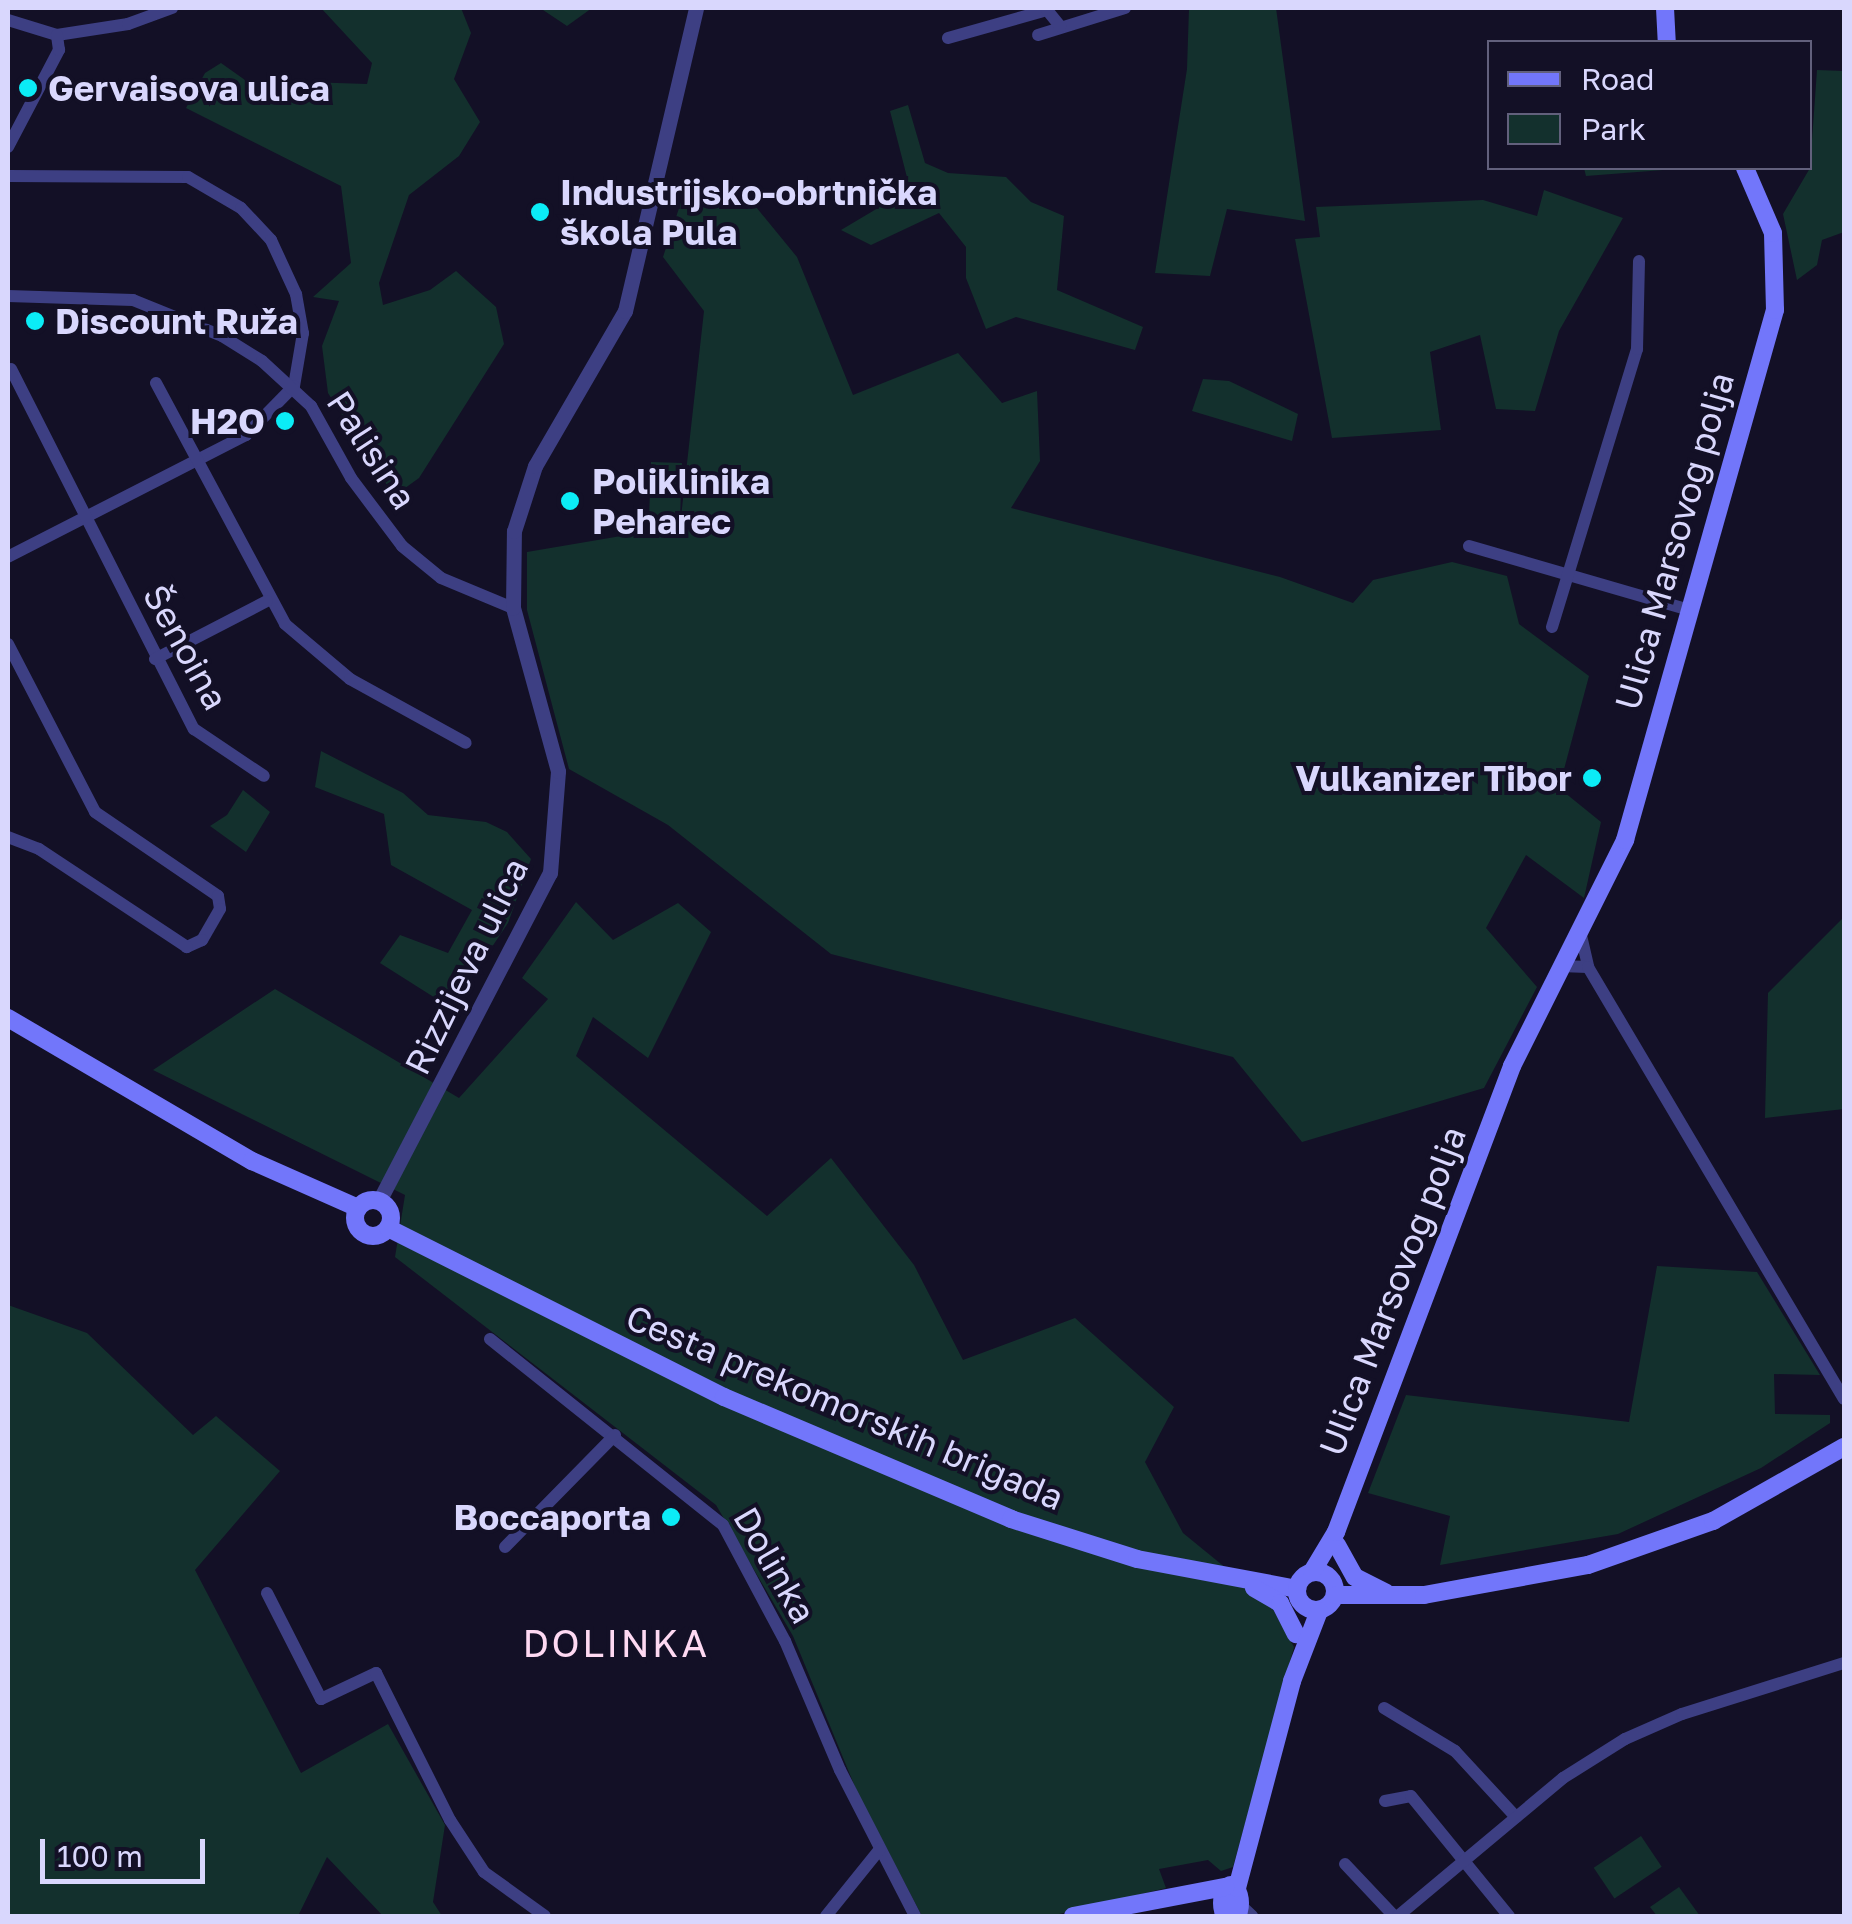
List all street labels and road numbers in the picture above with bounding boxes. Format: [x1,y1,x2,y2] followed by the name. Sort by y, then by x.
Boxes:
[1606,367,1742,715] street label: Ulica Marsovog polja
[318,383,426,517] street label: Palisina
[135,577,237,717] street label: Šenoina
[396,851,536,1081] street label: Rizzijeva ulica
[1310,1120,1474,1462] street label: Ulica Marsovog polja
[620,1296,1070,1518] street label: Cesta prekomorskih brigada
[725,1500,825,1630] street label: Dolinka

